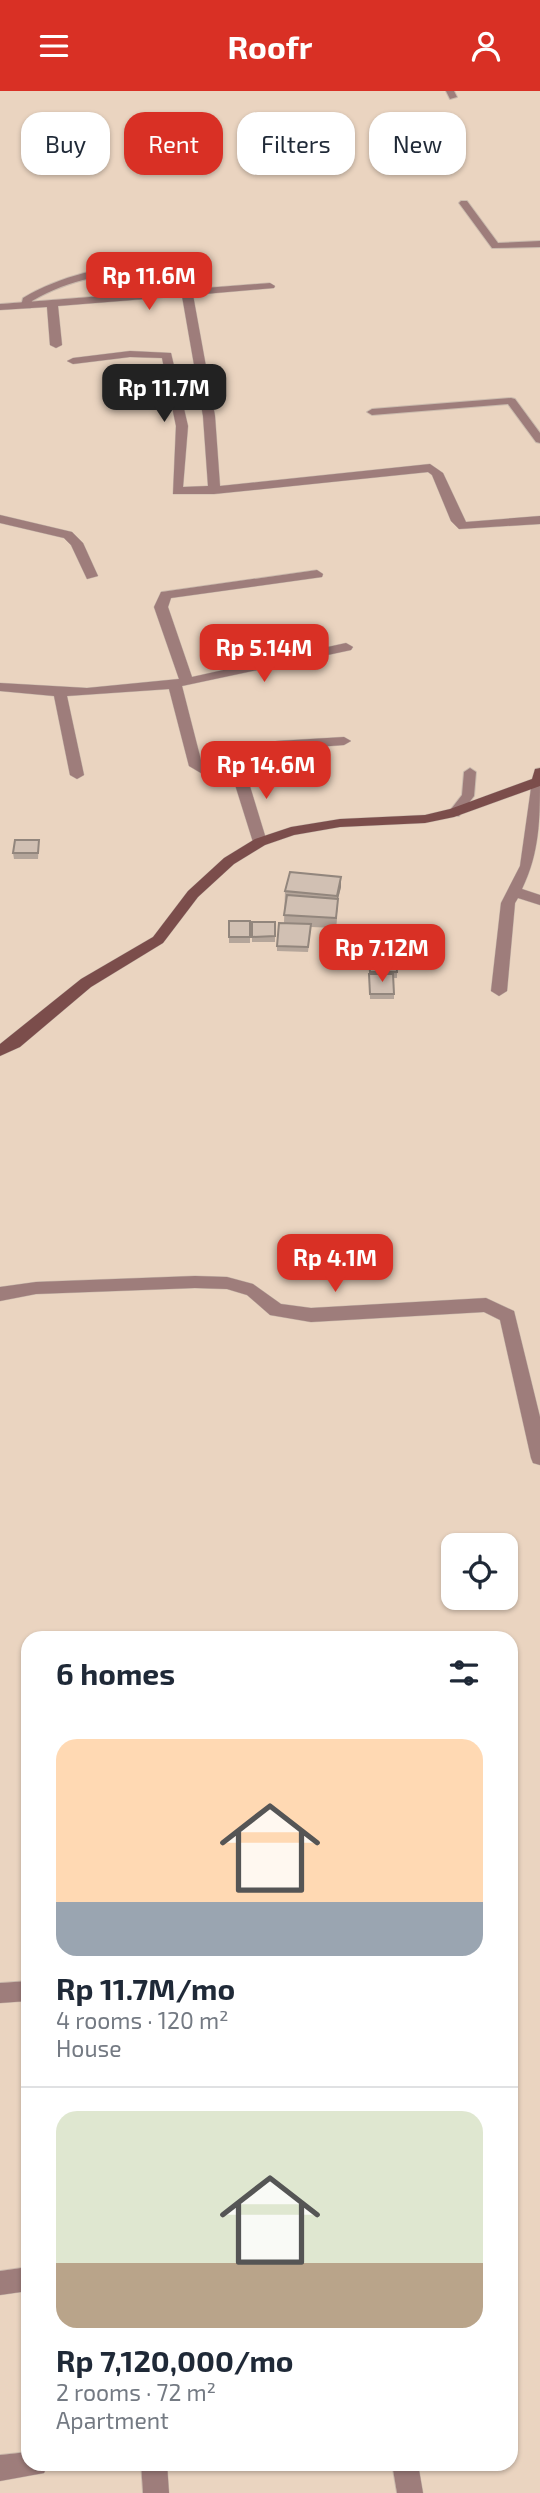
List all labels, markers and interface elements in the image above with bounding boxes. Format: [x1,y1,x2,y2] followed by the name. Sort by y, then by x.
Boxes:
[35,27,73,65] icon: menu
[228,27,312,65] text: Roofr
[467,27,505,65] icon: person
[21,112,110,175] chip: Buy
[124,112,223,175] chip: Rent
[237,112,355,175] chip: Filters
[369,112,466,175] chip: New
[77,253,221,312] pin: Rp 11.6M
[102,261,196,289] text: Rp 11.6M
[92,365,236,424] pin: Rp 11.7M
[118,373,210,401] text: Rp 11.7M
[192,625,336,684] pin: Rp 5.14M
[216,633,312,661] text: Rp 5.14M
[194,741,338,801] pin: Rp 14.6M
[217,750,315,778] text: Rp 14.6M
[310,925,454,984] pin: Rp 7.12M
[335,933,429,961] text: Rp 7.12M
[270,1235,400,1294] pin: Rp 4.1M
[293,1243,377,1271] text: Rp 4.1M
[441,1533,518,1610] map controls
[441,1533,518,1610] button: locate
[445,1654,483,1692] icon: filters
[56,1655,175,1691] text: 6 homes
[207,1785,333,1911] icon: home
[56,1970,235,2006] text: Rp 11.7M/mo
[56,2006,229,2034] text: 4 rooms · 120 m²
[56,2034,122,2062] text: House
[207,2157,333,2283] icon: home
[56,2342,294,2378] text: Rp 7,120,000/mo
[56,2378,216,2406] text: 2 rooms · 72 m²
[56,2406,169,2434] text: Apartment

